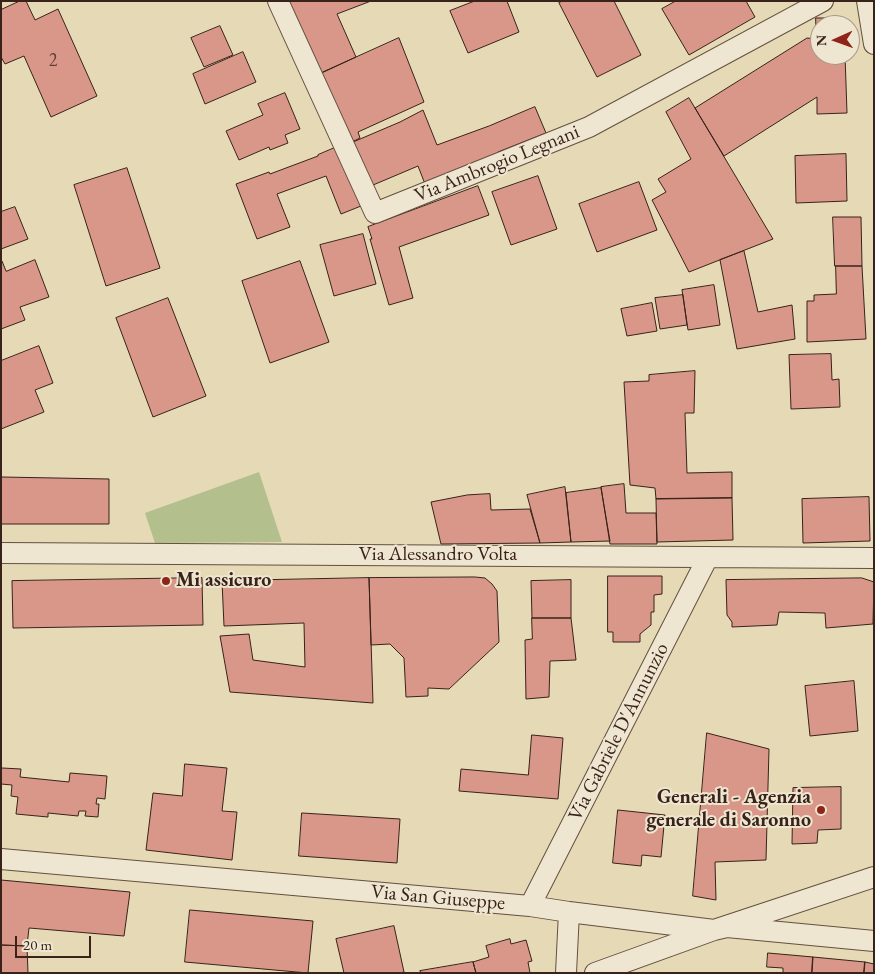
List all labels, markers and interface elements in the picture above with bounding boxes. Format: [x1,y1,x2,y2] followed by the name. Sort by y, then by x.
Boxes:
[810,15,860,65] north arrow
[812,35,830,46] text: N
[49,50,57,72] house number: 2
[411,120,583,208] street label: Via Ambrogio Legnani
[359,543,517,567] street label: Via Alessandro Volta
[176,569,271,593] place label: Mi assicuro
[160,575,172,587] marker: Mi assicuro
[564,639,674,825] street label: Via Gabriele D'Annunzio
[647,786,811,833] place label: Generali - Agenzia generale di Saronno
[815,804,827,816] marker: Generali - Agenzia generale di Saronno
[370,880,506,916] street label: Via San Giuseppe
[18,926,94,958] scale bar
[23,935,52,954] text: 20 m

